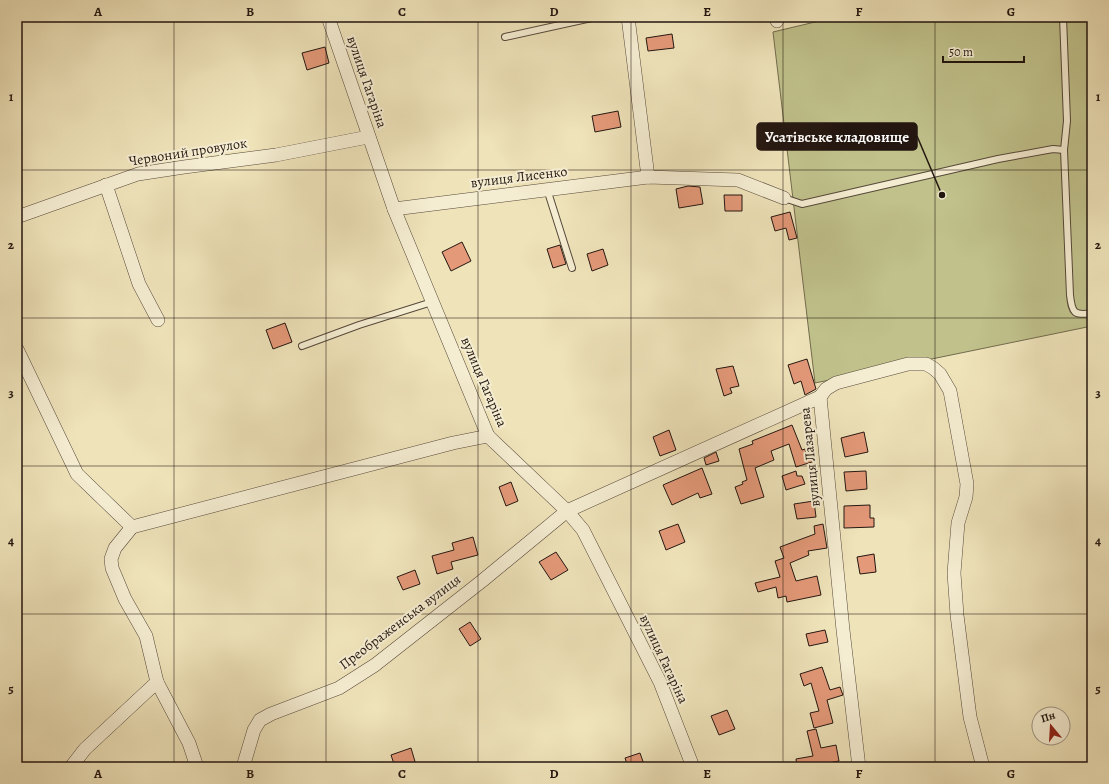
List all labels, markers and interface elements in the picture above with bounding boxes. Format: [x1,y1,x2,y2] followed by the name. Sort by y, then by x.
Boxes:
[93,3,103,20] text: A
[246,3,254,20] text: B
[398,3,406,20] text: C
[549,3,559,20] text: D
[703,3,711,20] text: E
[856,3,863,20] text: F
[1007,3,1015,20] text: G
[342,33,392,131] street label: вулиця Гагаріна
[943,38,1024,64] scale bar
[949,44,973,60] text: 50 m
[9,88,14,105] text: 1
[1096,88,1101,105] text: 1
[757,123,917,150] callout: Усатівське кладовище
[765,127,909,147] text: Усатівське кладовище
[127,133,249,171] street label: Червоний провулок
[470,162,568,192] street label: вулиця Лисенко
[8,236,15,253] text: 2
[1095,236,1102,253] text: 2
[456,334,512,430] street label: вулиця Гагаріна
[8,384,14,401] text: 3
[1095,384,1101,401] text: 3
[795,406,825,508] street label: вулиця Лазарева
[8,532,14,549] text: 4
[1095,532,1101,549] text: 4
[335,570,465,674] street label: Преображенська вулиця
[635,611,693,707] street label: вулиця Гагаріна
[8,680,14,697] text: 5
[1095,680,1101,697] text: 5
[1031,706,1071,746] north arrow
[1039,707,1058,726] text: Пн
[93,765,103,782] text: A
[246,765,254,782] text: B
[398,765,406,782] text: C
[549,765,559,782] text: D
[703,765,711,782] text: E
[856,765,863,782] text: F
[1007,765,1015,782] text: G

